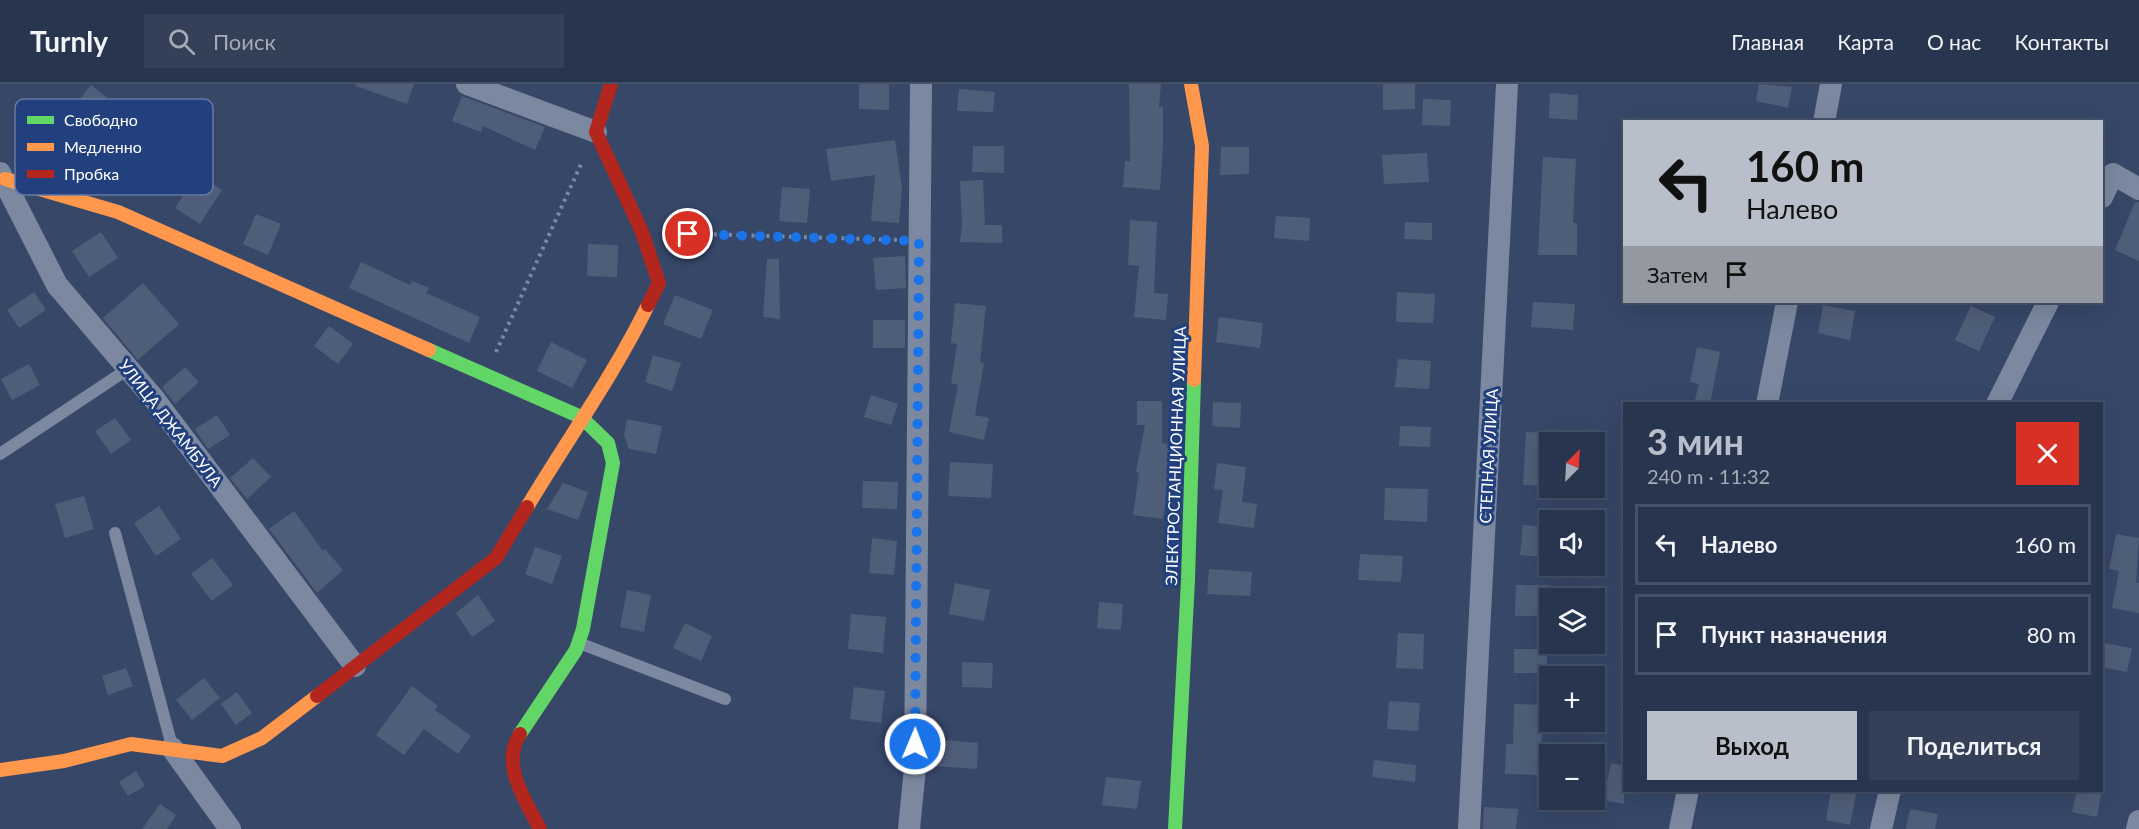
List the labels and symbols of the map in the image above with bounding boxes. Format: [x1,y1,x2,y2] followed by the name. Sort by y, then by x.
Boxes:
[15,99,213,195] legend
[64,110,138,129] text: Свободно
[64,137,142,156] text: Медленно
[64,164,119,183] text: Пробка
[662,208,713,259] pin
[1161,326,1189,586] street label: ЭЛЕКТРОСТАНЦИОННАЯ УЛИЦА
[115,355,227,491] street label: УЛИЦА ДЖАМБУЛА
[1475,388,1501,524] street label: СТЕПНАЯ УЛИЦА
[1539,432,1605,498] north arrow
[883,712,947,776] position arrow

